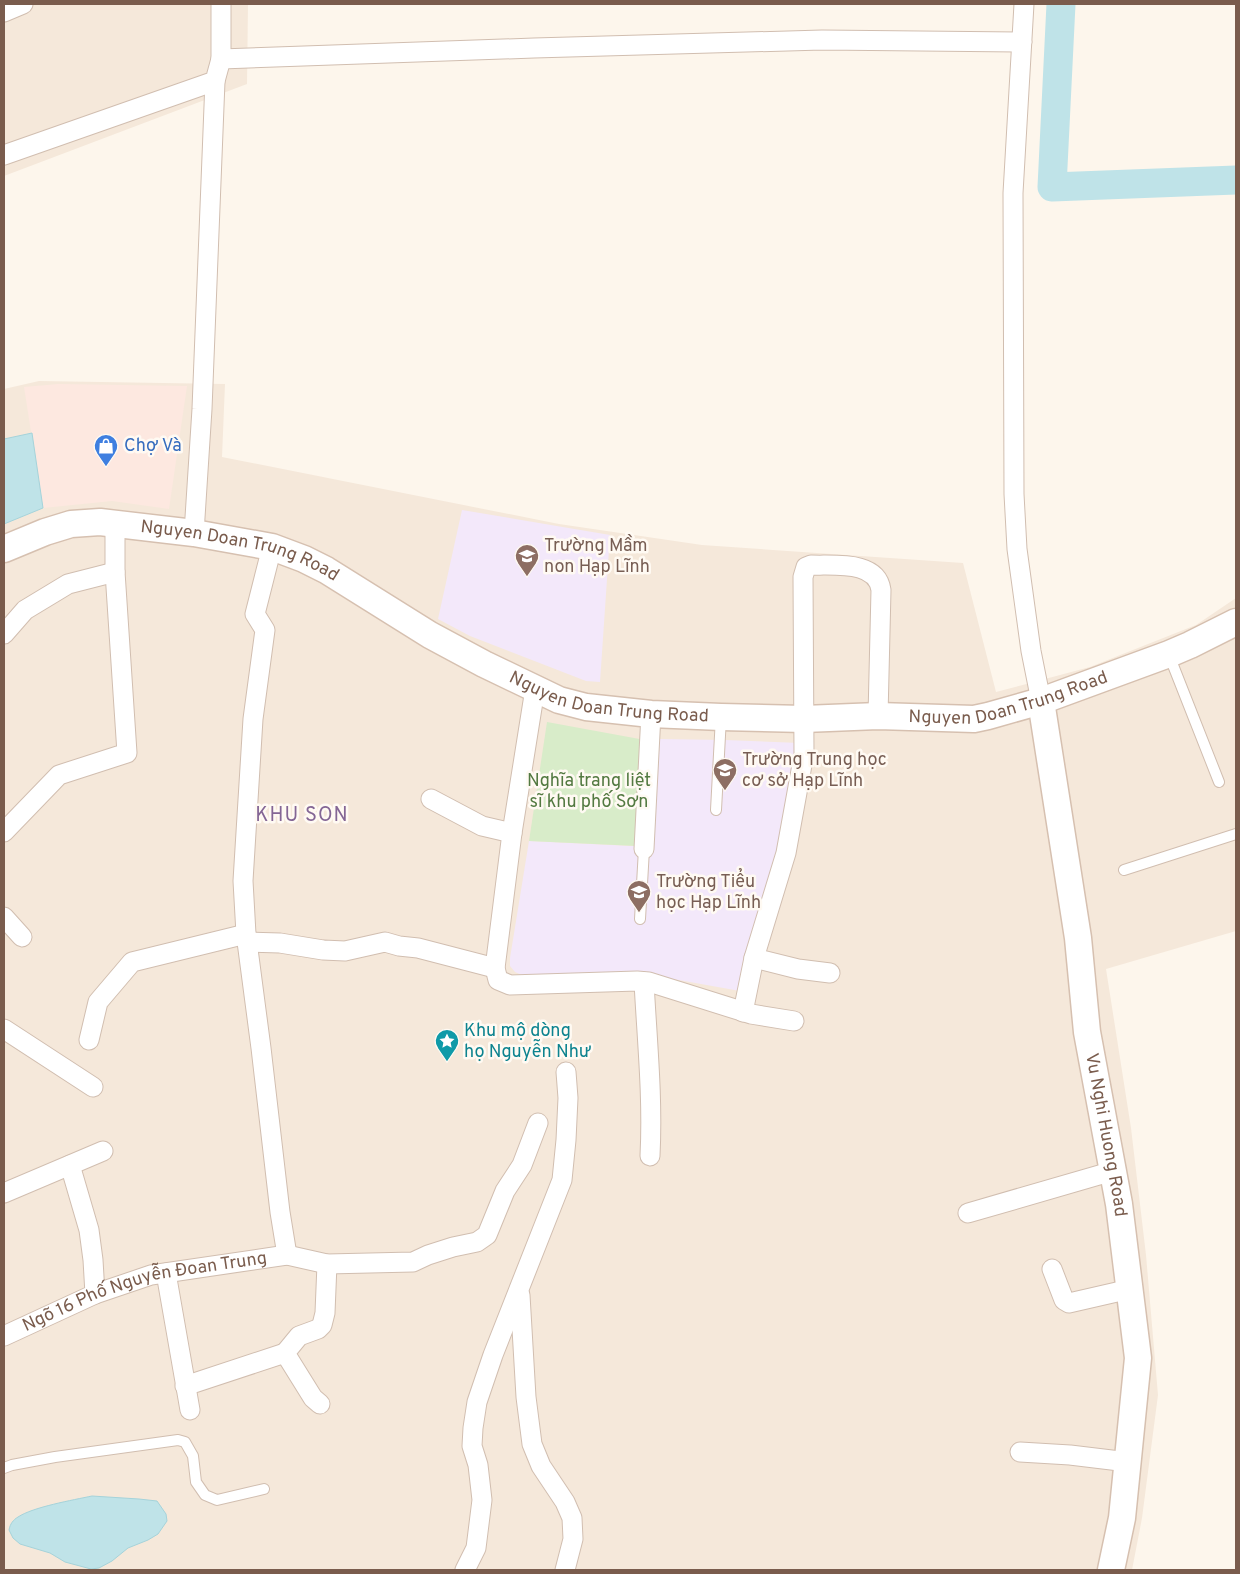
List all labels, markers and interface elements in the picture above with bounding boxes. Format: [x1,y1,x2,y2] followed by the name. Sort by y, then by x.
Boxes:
[93,433,119,467] shop icon: Chợ Và
[124,435,182,458] place label: Chợ Và
[139,515,343,587] street label: Nguyen Doan Trung Road
[544,534,650,579] place label: Trường Mầm non Hạp Lĩnh
[514,543,540,577] school or university icon: Trường Mầm non Hạp Lĩnh
[505,666,709,728] street label: Nguyen Doan Trung Road
[908,666,1111,731] street label: Nguyen Doan Trung Road
[742,749,887,793] place label: Trường Trung học cơ sở Hạp Lĩnh
[712,757,738,791] school or university icon: Trường Trung học cơ sở Hạp Lĩnh
[527,770,651,814] park label: Nghĩa trang liệt sĩ khu phố Sơn
[255,803,349,829] district label: KHU SON
[656,867,761,915] place label: Trường Tiểu học Hạp Lĩnh
[626,879,652,913] school or university icon: Trường Tiểu học Hạp Lĩnh
[464,1020,592,1064] place label: Khu mộ dòng họ Nguyễn Như
[434,1028,460,1062] place icon: Khu mộ dòng họ Nguyễn Như
[1080,1051,1132,1218] street label: Vu Nghi Huong Road
[19,1247,268,1337] street label: Ngõ 16 Phố Nguyễn Đoan Trung

